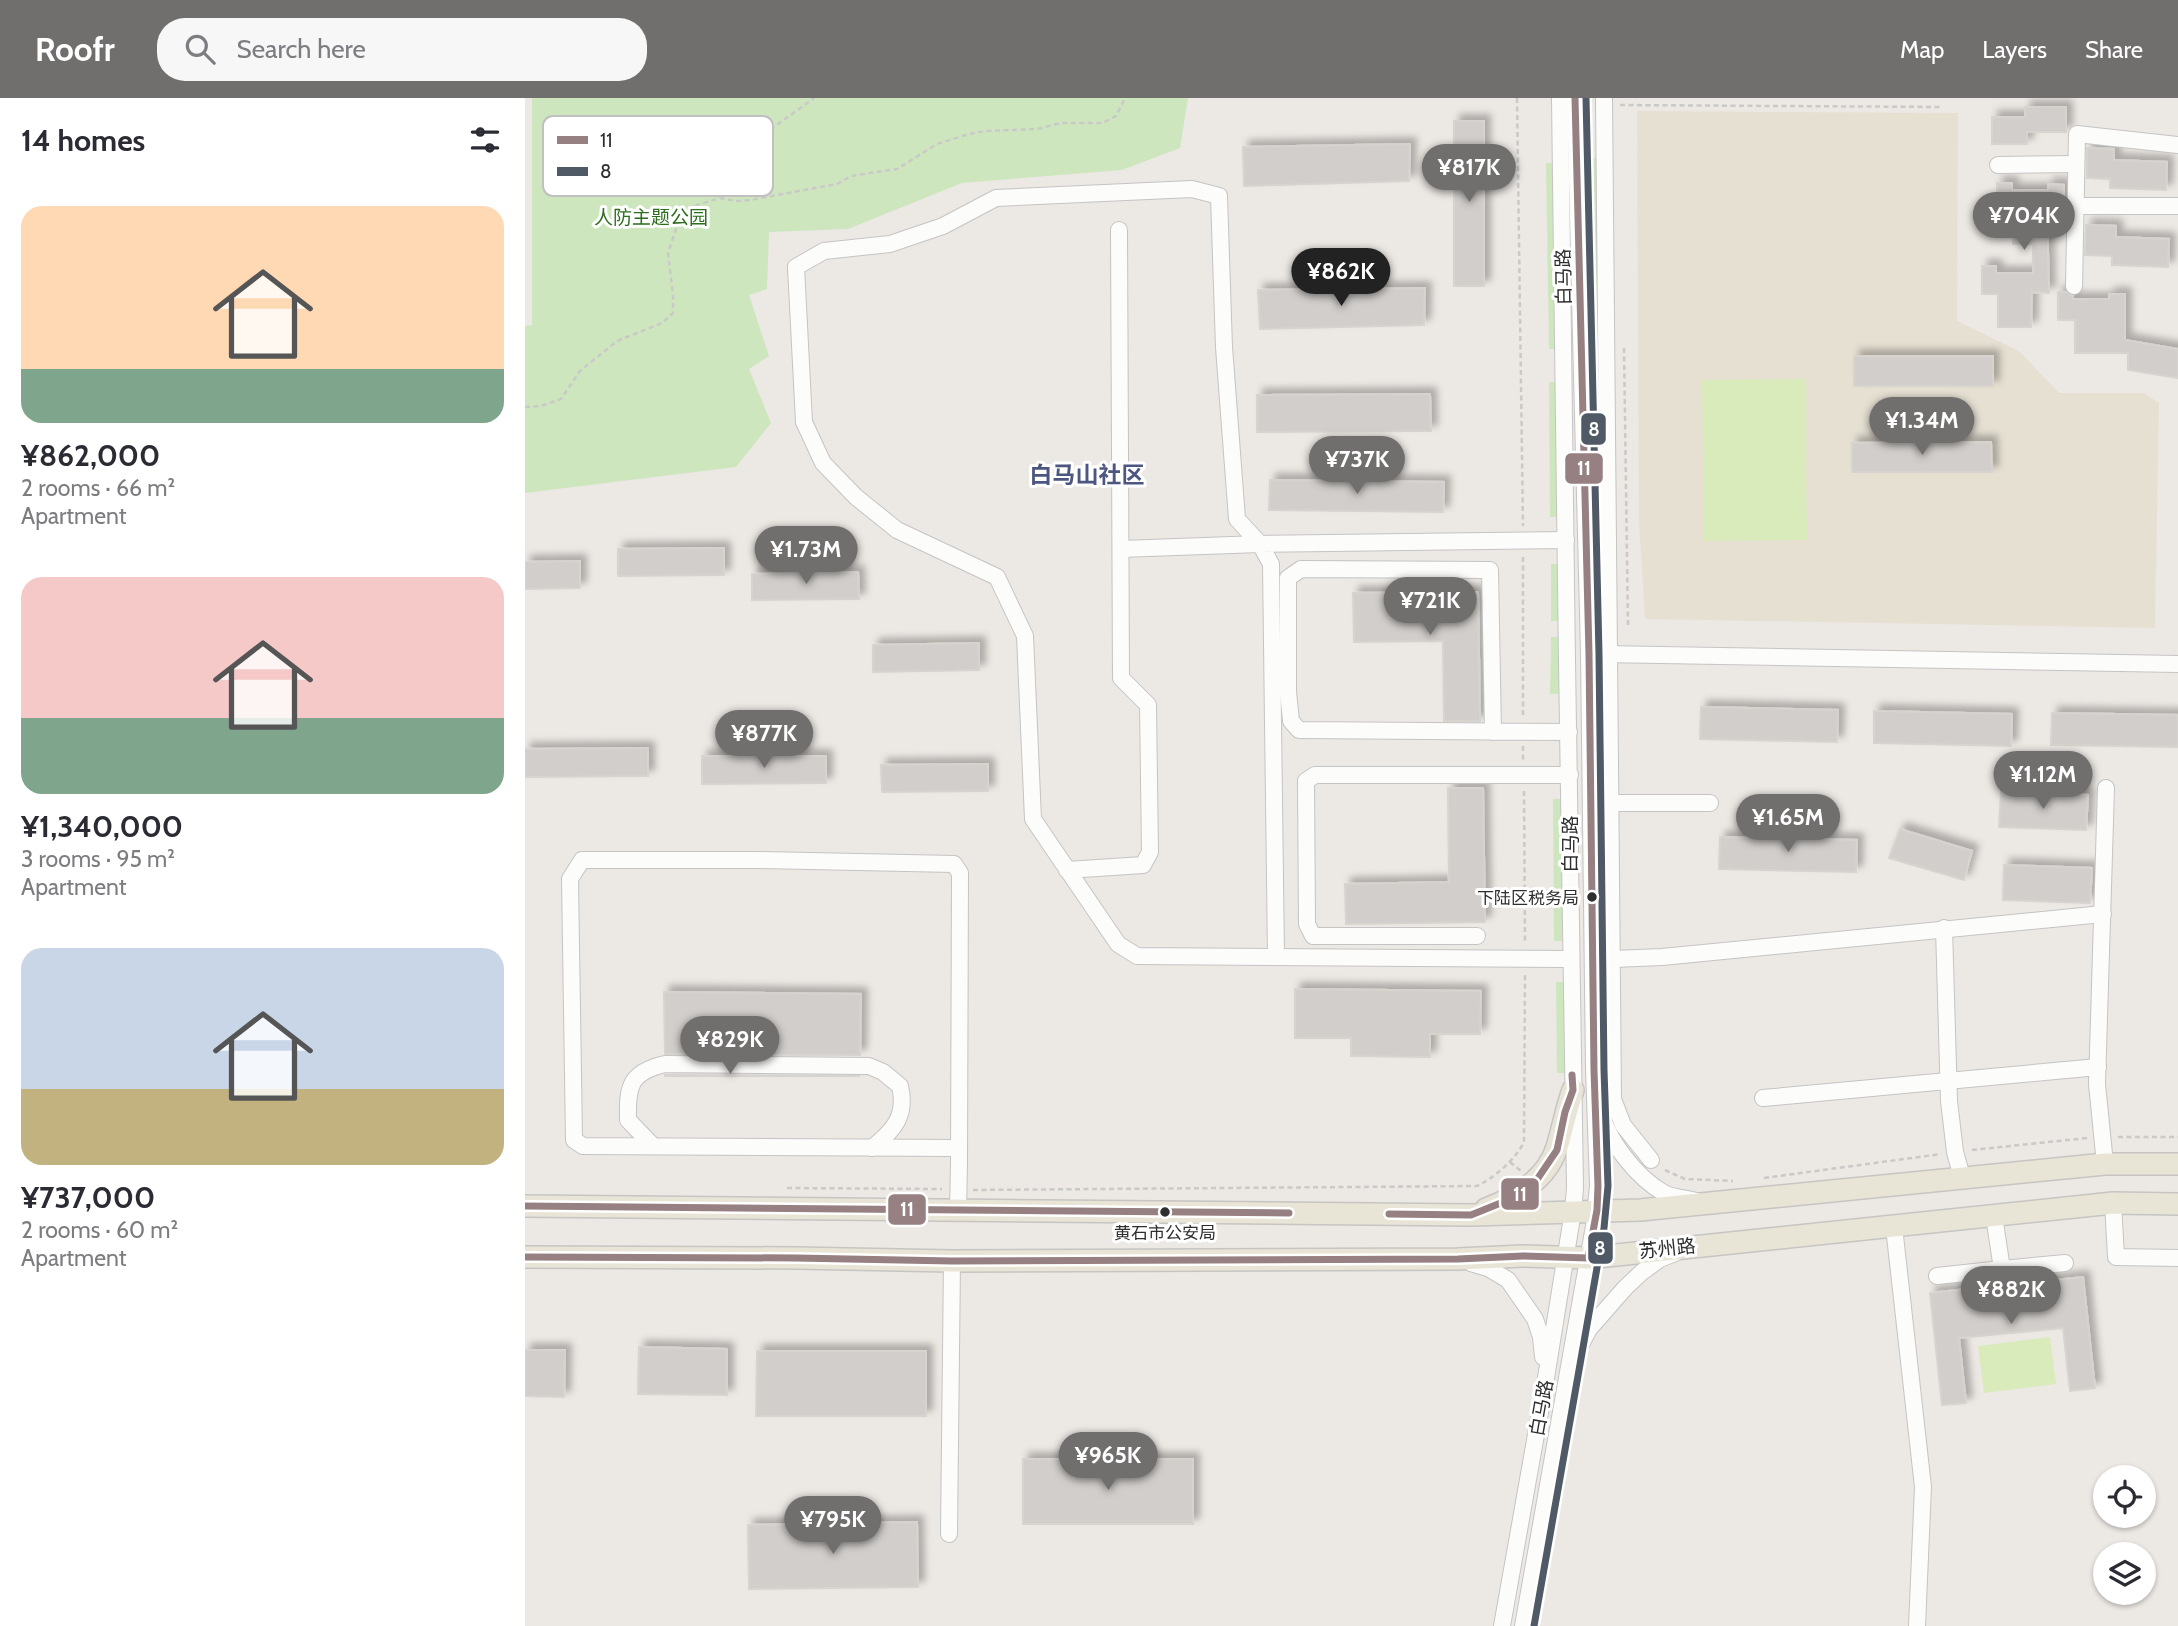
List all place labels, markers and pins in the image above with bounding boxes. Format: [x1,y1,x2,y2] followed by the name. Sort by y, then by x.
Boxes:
[1420,144,1518,204] pin: ¥817K
[1975,192,2073,252] pin: ¥704K
[1292,248,1390,308] pin: ¥862K
[1865,398,1979,457] pin: ¥1.34M
[1308,436,1406,496] pin: ¥737K
[749,526,863,586] pin: ¥1.73M
[1381,578,1479,637] pin: ¥721K
[715,710,813,770] pin: ¥877K
[1986,752,2100,811] pin: ¥1.12M
[1731,794,1845,854] pin: ¥1.65M
[1477,888,1579,908] place label: 下陆区税务局
[1585,890,1599,904] marker: 下陆区税务局
[681,1016,779,1076] pin: ¥829K
[1158,1205,1172,1219] marker: 黄石市公安局
[1114,1223,1216,1243] place label: 黄石市公安局
[1962,1266,2060,1326] pin: ¥882K
[1059,1432,1157,1492] pin: ¥965K
[784,1496,882,1556] pin: ¥795K

